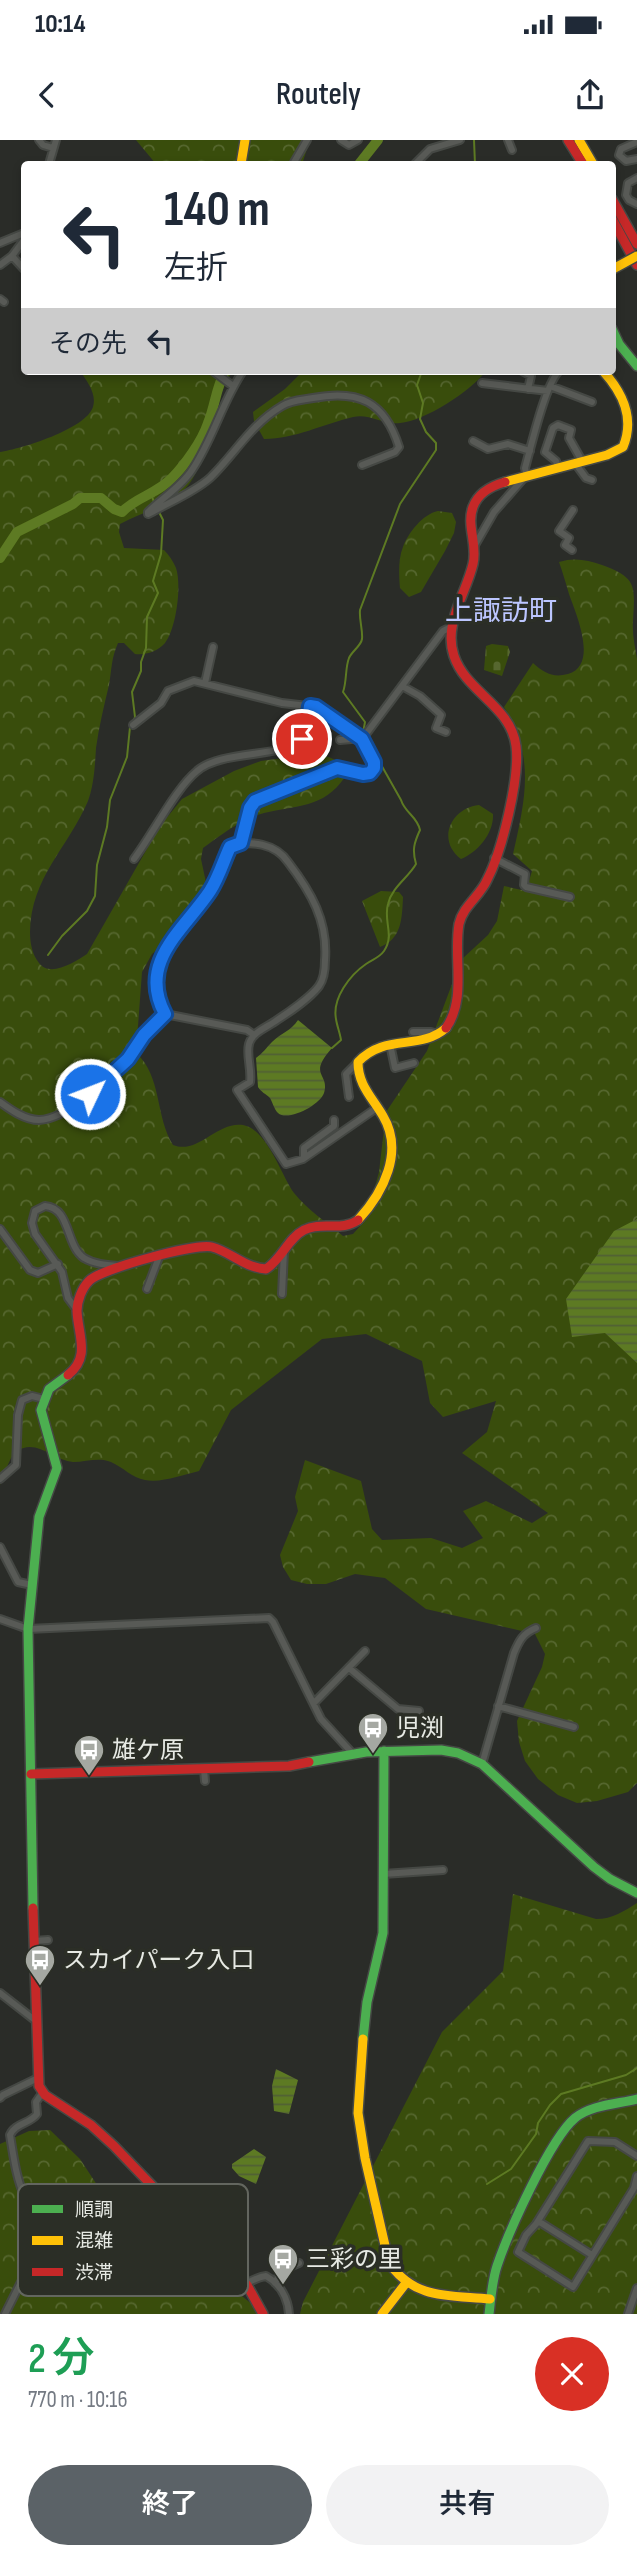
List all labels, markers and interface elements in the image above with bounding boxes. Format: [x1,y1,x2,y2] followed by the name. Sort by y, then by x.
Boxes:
[35,9,86,40] text: 10:14
[276,75,361,114] text: Routely
[28,76,66,114] icon: back
[571,76,609,114] icon: share
[164,181,270,240] text: 140 m
[49,189,140,280] icon: left
[164,249,228,288] text: 左折
[141,322,179,360] icon: left
[49,329,127,360] text: その先
[445,595,557,628] district label: 上諏訪町
[272,709,332,769] pin
[283,720,321,758] icon: arrive
[53,1057,127,1131] position arrow
[356,1711,390,1755] bus stop icon: 児渕
[396,1714,444,1743] place label: 児渕
[72,1733,106,1777] bus stop icon: 雄ケ原
[112,1736,184,1765] place label: 雄ケ原
[23,1943,57,1987] bus stop icon: スカイパーク入口
[63,1946,255,1975] place label: スカイパーク入口
[18,2184,248,2296] legend
[75,2199,113,2222] text: 順調
[75,2230,113,2253] text: 混雑
[266,2242,300,2286] bus stop icon: 三彩の里
[306,2245,402,2274] place label: 三彩の里
[75,2262,113,2285] text: 渋滞
[28,2334,95,2385] text: 2 分
[535,2337,609,2411] button: close
[28,2386,127,2414] text: 770 m · 10:16
[28,2465,312,2545] button: 終了
[326,2465,609,2545] button: 共有

